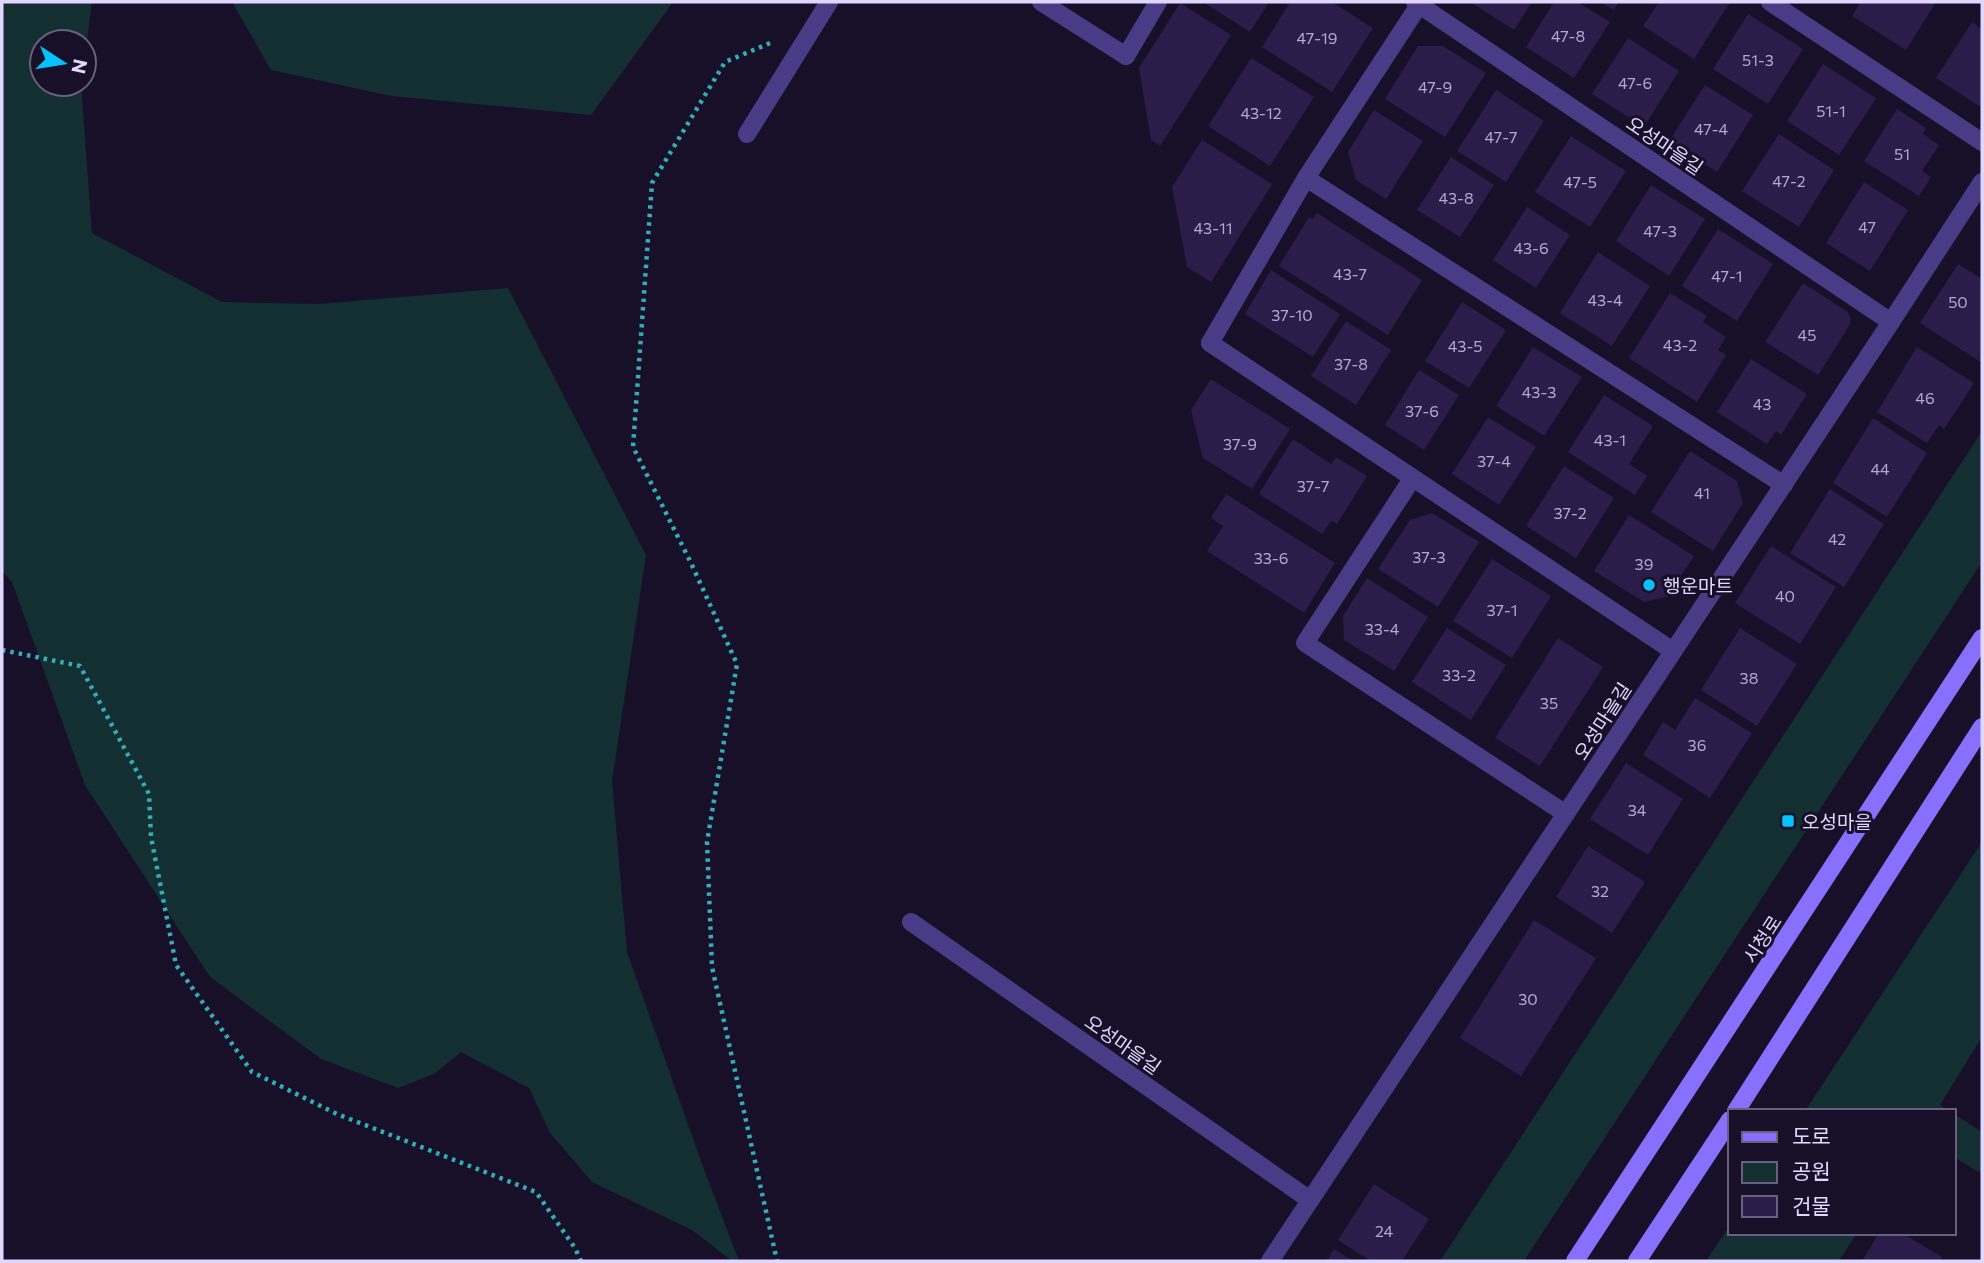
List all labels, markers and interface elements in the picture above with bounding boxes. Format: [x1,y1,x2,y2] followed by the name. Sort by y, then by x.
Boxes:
[1551,26,1585,45] house number: 47-8
[28,28,98,98] north arrow
[1296,28,1338,47] house number: 47-19
[1742,50,1774,69] house number: 51-3
[67,57,93,76] text: N
[1618,73,1652,92] house number: 47-6
[1418,77,1452,96] house number: 47-9
[1816,101,1846,120] house number: 51-1
[1240,103,1282,122] house number: 43-12
[1622,111,1708,179] street label: 오성마을길
[1694,119,1728,138] house number: 47-4
[1485,127,1517,146] house number: 47-7
[1894,144,1910,163] house number: 51
[1772,171,1806,190] house number: 47-2
[1563,172,1597,191] house number: 47-5
[1438,188,1474,207] house number: 43-8
[1858,217,1876,236] house number: 47
[1193,218,1233,237] house number: 43-11
[1643,221,1677,240] house number: 47-3
[1513,238,1549,257] house number: 43-6
[1333,264,1367,283] house number: 43-7
[1711,266,1743,285] house number: 47-1
[1587,290,1623,309] house number: 43-4
[1948,292,1968,311] house number: 50
[1271,305,1313,324] house number: 37-10
[1798,325,1816,344] house number: 45
[1663,335,1697,354] house number: 43-2
[1448,336,1482,355] house number: 43-5
[1334,354,1368,373] house number: 37-8
[1522,382,1556,401] house number: 43-3
[1915,388,1935,407] house number: 46
[1753,394,1771,413] house number: 43
[1405,401,1439,420] house number: 37-6
[1594,430,1626,449] house number: 43-1
[1223,434,1257,453] house number: 37-9
[1477,451,1511,470] house number: 37-4
[1870,459,1890,478] house number: 44
[1297,476,1329,495] house number: 37-7
[1694,483,1710,502] house number: 41
[1553,503,1587,522] house number: 37-2
[1828,529,1846,548] house number: 42
[1412,547,1446,566] house number: 37-3
[1254,548,1288,567] house number: 33-6
[1635,554,1653,573] house number: 39
[1663,574,1733,597] place label: 행운마트
[1641,577,1657,593] marker: 행운마트
[1775,586,1795,605] house number: 40
[1486,600,1518,619] house number: 37-1
[1365,619,1400,638] house number: 33-4
[1442,665,1476,684] house number: 33-2
[1740,668,1758,687] house number: 38
[1569,678,1635,764] street label: 오성마을길
[1540,693,1558,712] house number: 35
[1688,735,1706,754] house number: 36
[1628,800,1647,819] house number: 34
[1802,810,1872,833] place label: 오성마을
[1780,813,1796,829] marker: 오성마을
[1591,881,1609,900] house number: 32
[1738,911,1786,967] street label: 시청로
[1518,989,1538,1008] house number: 30
[1081,1010,1165,1078] street label: 오성마을길
[1728,1109,1956,1235] legend
[1792,1123,1831,1148] text: 도로
[1792,1158,1831,1183] text: 공원
[1792,1193,1831,1218] text: 건물
[1375,1221,1393,1240] house number: 24

